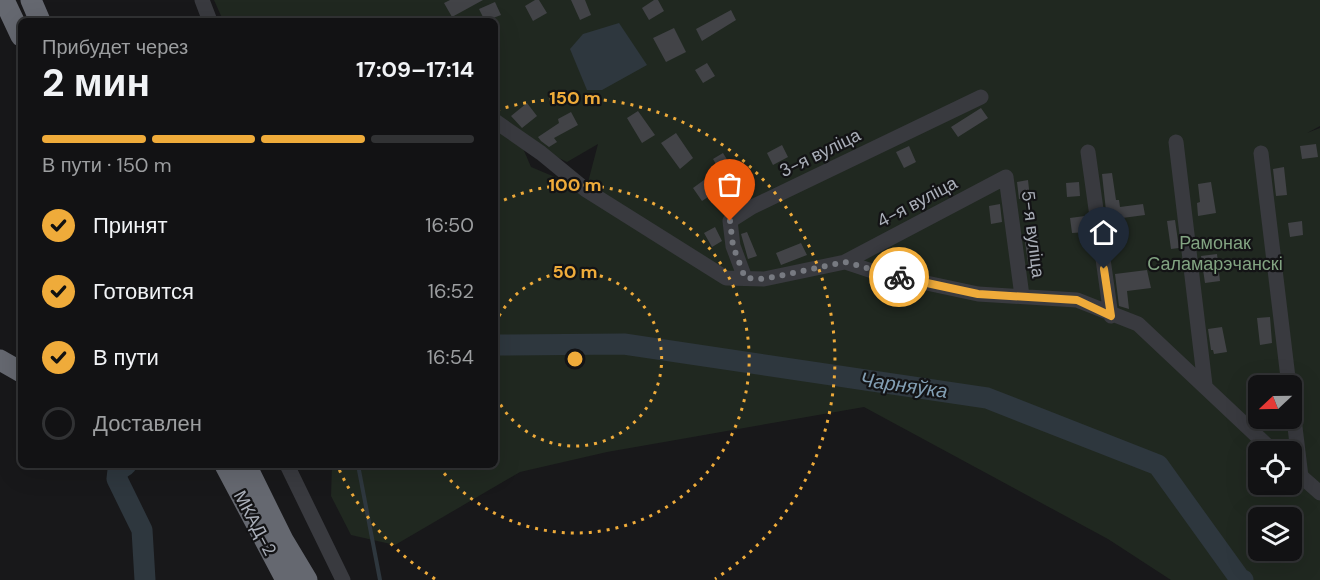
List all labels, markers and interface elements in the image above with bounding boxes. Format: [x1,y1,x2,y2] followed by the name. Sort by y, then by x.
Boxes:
[42,34,188,60] text: Прибудет через
[356,55,474,84] text: 17:09–17:14
[42,57,150,108] text: 2 мин
[549,86,601,110] text: 150 m
[775,123,865,183] street label: 3-я вуліца
[42,152,172,178] text: В пути · 150 m
[704,159,755,221] pin
[713,168,746,201] icon: bag
[873,170,962,233] street label: 4-я вуліца
[548,173,602,197] text: 100 m
[1016,189,1050,280] street label: 5-я вуліца
[1078,207,1129,269] pin
[42,209,75,242] icon: check
[93,211,167,240] text: Принят
[425,212,474,238] text: 16:50
[1087,216,1120,249] icon: home
[1147,231,1283,276] park label: Рамонак Саламарэчанскі
[869,247,929,307] courier
[552,260,598,284] text: 50 m
[883,261,916,294] icon: bike
[42,275,75,308] icon: check
[93,277,194,306] text: Готовится
[428,278,474,304] text: 16:52
[42,341,75,374] icon: check
[93,343,159,372] text: В пути
[427,344,474,370] text: 16:54
[565,349,585,369] centre of rings
[859,366,949,404] water label: Чарняўка
[1248,375,1302,429] north arrow
[1248,375,1302,561] map controls
[93,409,202,438] text: Доставлен
[1248,441,1302,495] button: locate
[228,486,282,560] street label: МКАД-2
[1248,507,1302,561] button: layers

